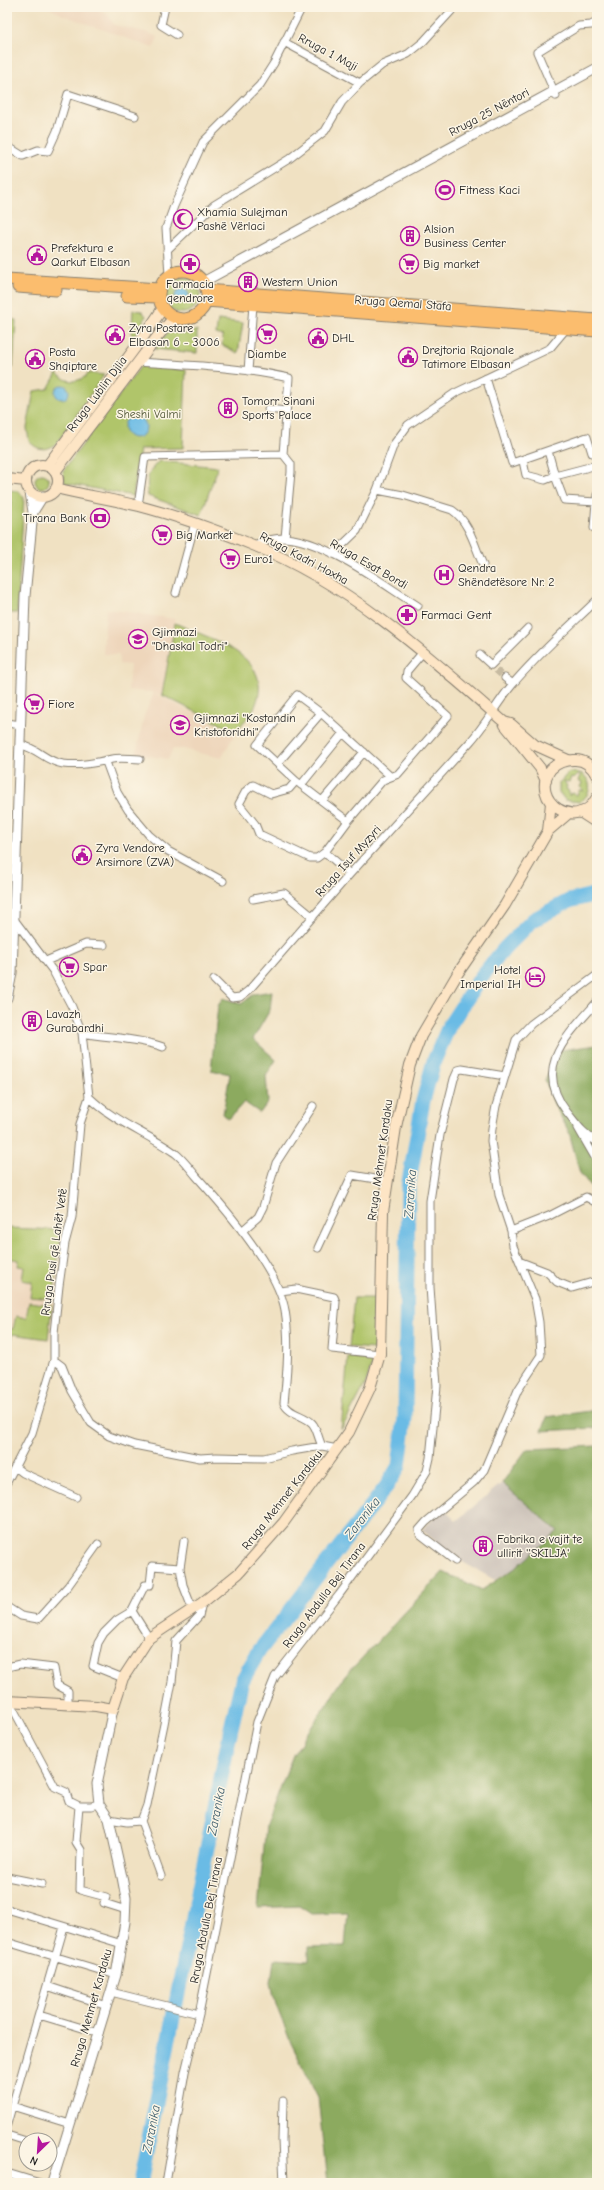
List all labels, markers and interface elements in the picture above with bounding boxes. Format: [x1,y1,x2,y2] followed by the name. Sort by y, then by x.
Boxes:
[296,31,360,73] street label: Rruga 1 Maji
[446,85,532,139] street label: Rruga 25 Nëntori
[434,179,456,201] sports icon: Fitness Kaci
[459,183,520,197] place label: Fitness Kaci
[197,205,288,233] place label: Xhamia Sulejman Pashë Vërlaci
[172,208,194,230] mosque icon: Xhamia Sulejman Pashë Vërlaci
[424,222,506,250] place label: Alsion Business Center
[399,225,421,247] building icon: Alsion Business Center
[51,241,130,269] place label: Prefektura e Qarkut Elbasan
[26,244,48,266] public building icon: Prefektura e Qarkut Elbasan
[179,253,201,275] pharmacy icon: Farmacia qendrore
[398,253,420,275] supermarket icon: Big market
[423,257,480,271] place label: Big market
[237,271,259,293] building icon: Western Union
[262,275,338,289] place label: Western Union
[166,277,214,305] place label: Farmacia qendrore
[354,293,452,313] street label: Rruga Qemal Stafa
[129,321,220,349] place label: Zyra Postare Elbasan 6 - 3006
[256,323,278,345] supermarket icon: Diambe
[104,324,126,346] public building icon: Zyra Postare Elbasan 6 - 3006
[307,327,329,349] public building icon: DHL
[332,331,354,345] place label: DHL
[422,343,514,371] place label: Drejtoria Rajonale Tatimore Elbasan
[49,345,97,373] place label: Posta Shqiptare
[397,346,419,368] public building icon: Drejtoria Rajonale Tatimore Elbasan
[248,347,286,361] place label: Diambe
[24,348,46,370] public building icon: Posta Shqiptare
[64,353,130,435] street label: Rruga Lublin Djlia
[242,394,315,422] place label: Tomorr Sinani Sports Palace
[217,397,239,419] building icon: Tomorr Sinani Sports Palace
[117,407,181,421] park label: Sheshi Valmi
[89,507,111,529] bank icon: Tirana Bank
[23,511,86,525] place label: Tirana Bank
[151,524,173,546] supermarket icon: Big Market
[176,528,233,542] place label: Big Market
[257,529,351,587] street label: Rruga Kadri Hoxha
[328,536,410,592] street label: Rruga Esat Bordi
[219,548,241,570] supermarket icon: Euro1
[244,552,273,566] place label: Euro1
[458,561,555,589] place label: Qendra Shëndetësore Nr. 2
[433,564,455,586] hospital icon: Qendra Shëndetësore Nr. 2
[396,604,418,626] pharmacy icon: Farmaci Gent
[421,608,492,622] place label: Farmaci Gent
[152,625,228,653] place label: Gjimnazi "Dhaskal Todri"
[127,628,149,650] school or university icon: Gjimnazi "Dhaskal Todri"
[23,693,45,715] supermarket icon: Fiore
[48,697,75,711] place label: Fiore
[194,711,296,739] place label: Gjimnazi "Kostandin Kristoforidhi"
[169,714,191,736] school or university icon: Gjimnazi "Kostandin Kristoforidhi"
[312,822,384,900] street label: Rruga Isuf Myzyri
[96,841,174,869] place label: Zyra Vendore Arsimore (ZVA)
[71,844,93,866] public building icon: Zyra Vendore Arsimore (ZVA)
[58,956,80,978] supermarket icon: Spar
[83,960,107,974] place label: Spar
[460,963,521,991] place label: Hotel Imperial IH
[524,966,546,988] hotel icon: Hotel Imperial IH
[46,1007,104,1035] place label: Lavazh Gurabardhi
[21,1010,43,1032] building icon: Lavazh Gurabardhi
[365,1098,395,1222] street label: Rruga Mehmet Kardaku
[401,1169,419,1220] water label: Zaranika
[38,1188,70,1316] street label: Rruga Pusi që Lahët Vetë
[239,1448,325,1552] street label: Rruga Mehmet Kardaku
[340,1494,383,1543] water label: Zaranika
[497,1532,582,1560] place label: Fabrika e vajit te ullirit ''SKILJA'
[472,1535,494,1557] building icon: Fabrika e vajit te ullirit ''SKILJA'
[280,1539,368,1651] street label: Rruga Abdulla Bej Tirana
[204,1785,228,1837] water label: Zaranika
[187,1855,225,1985] street label: Rruga Abdulla Bej Tirana
[67,1947,115,2069] street label: Rruga Mehmet Kardaku
[139,2103,163,2155] water label: Zaranika
[18,2132,58,2172] north arrow
[28,2153,40,2168] text: N

